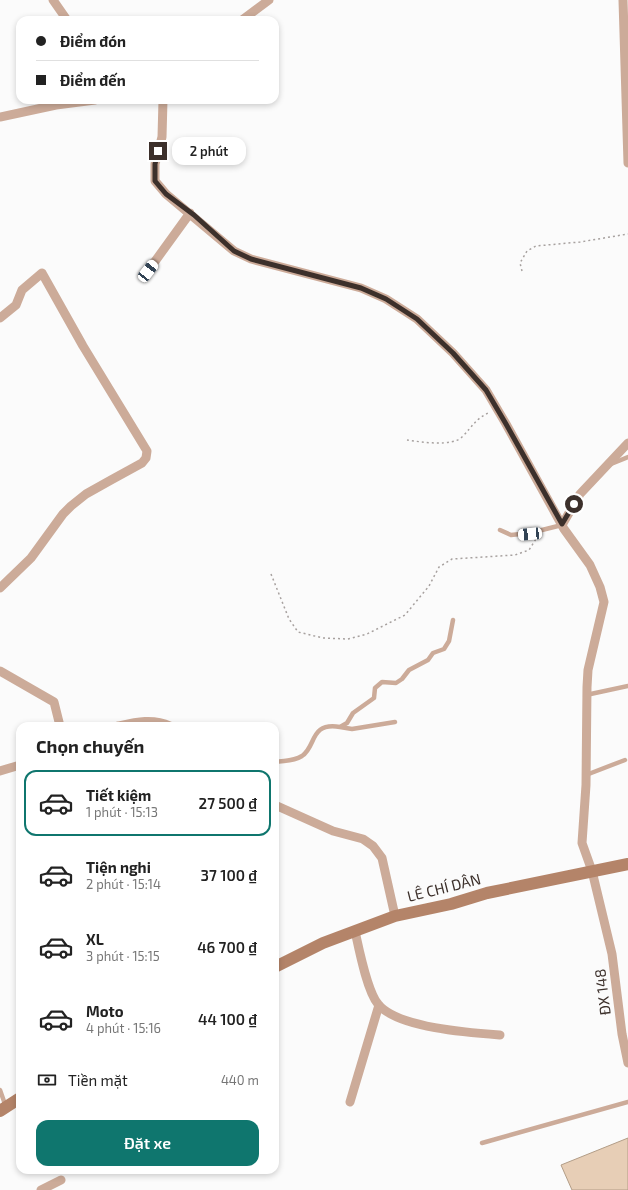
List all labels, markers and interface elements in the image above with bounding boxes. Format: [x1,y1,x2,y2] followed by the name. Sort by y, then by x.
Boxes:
[60,32,126,50] text: Điểm đón
[60,71,126,89] text: Điểm đến
[172,137,246,165] callout: 2 phút
[149,142,167,160] route end
[190,143,228,159] text: 2 phút
[136,258,160,284] car
[565,495,583,513] route start
[518,527,542,541] car
[36,735,144,757] text: Chọn chuyến
[38,785,74,821] icon: car
[86,786,151,804] text: Tiết kiệm
[199,794,257,812] text: 27 500 ₫
[86,804,158,820] text: 1 phút · 15:13
[38,857,74,893] icon: car
[86,858,151,876] text: Tiện nghi
[201,866,257,884] text: 37 100 ₫
[405,869,482,905] street label: LÊ CHÍ DÂN
[86,876,161,892] text: 2 phút · 15:14
[38,929,74,965] icon: car
[86,930,104,948] text: XL
[197,938,257,956] text: 46 700 ₫
[86,948,160,964] text: 3 phút · 15:15
[590,968,614,1016] street label: ĐX 148
[38,1001,74,1037] icon: car
[86,1002,124,1020] text: Moto
[198,1010,257,1028] text: 44 100 ₫
[86,1020,161,1036] text: 4 phút · 15:16
[36,1069,58,1091] icon: cash
[68,1071,128,1089] text: Tiền mặt
[221,1072,259,1088] text: 440 m
[36,1120,259,1166] button: Đặt xe

